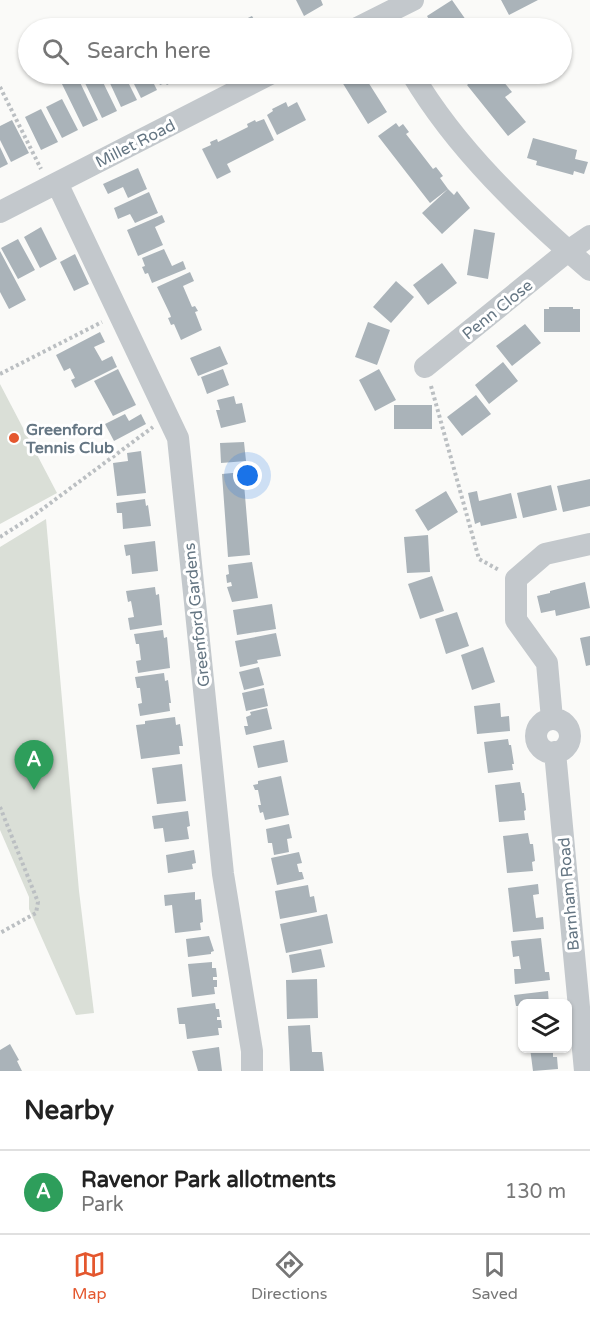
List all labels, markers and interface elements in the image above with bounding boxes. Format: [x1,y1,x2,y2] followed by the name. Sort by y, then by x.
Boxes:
[18,18,572,84] search box
[39,35,72,68] icon: search
[87,38,211,64] text: Search here
[92,115,179,173] street label: Millet Road
[458,275,537,344] street label: Penn Close
[25,420,114,458] place label: Greenford Tennis Club
[7,431,21,445] marker: Greenford Tennis Club
[233,461,262,490] your location
[179,542,215,688] street label: Greenford Gardens
[15,740,54,790] pin: A
[554,836,584,951] street label: Barnham Road
[518,999,572,1053] map controls
[518,999,572,1053] button: layers
[24,1095,114,1126] text: Nearby
[81,1167,336,1193] text: Ravenor Park allotments
[36,1180,51,1204] text: A
[505,1180,566,1204] text: 130 m
[81,1193,124,1217] text: Park
[72,1248,107,1304] tab: Map
[251,1248,327,1304] tab: Directions
[472,1248,518,1304] tab: Saved

